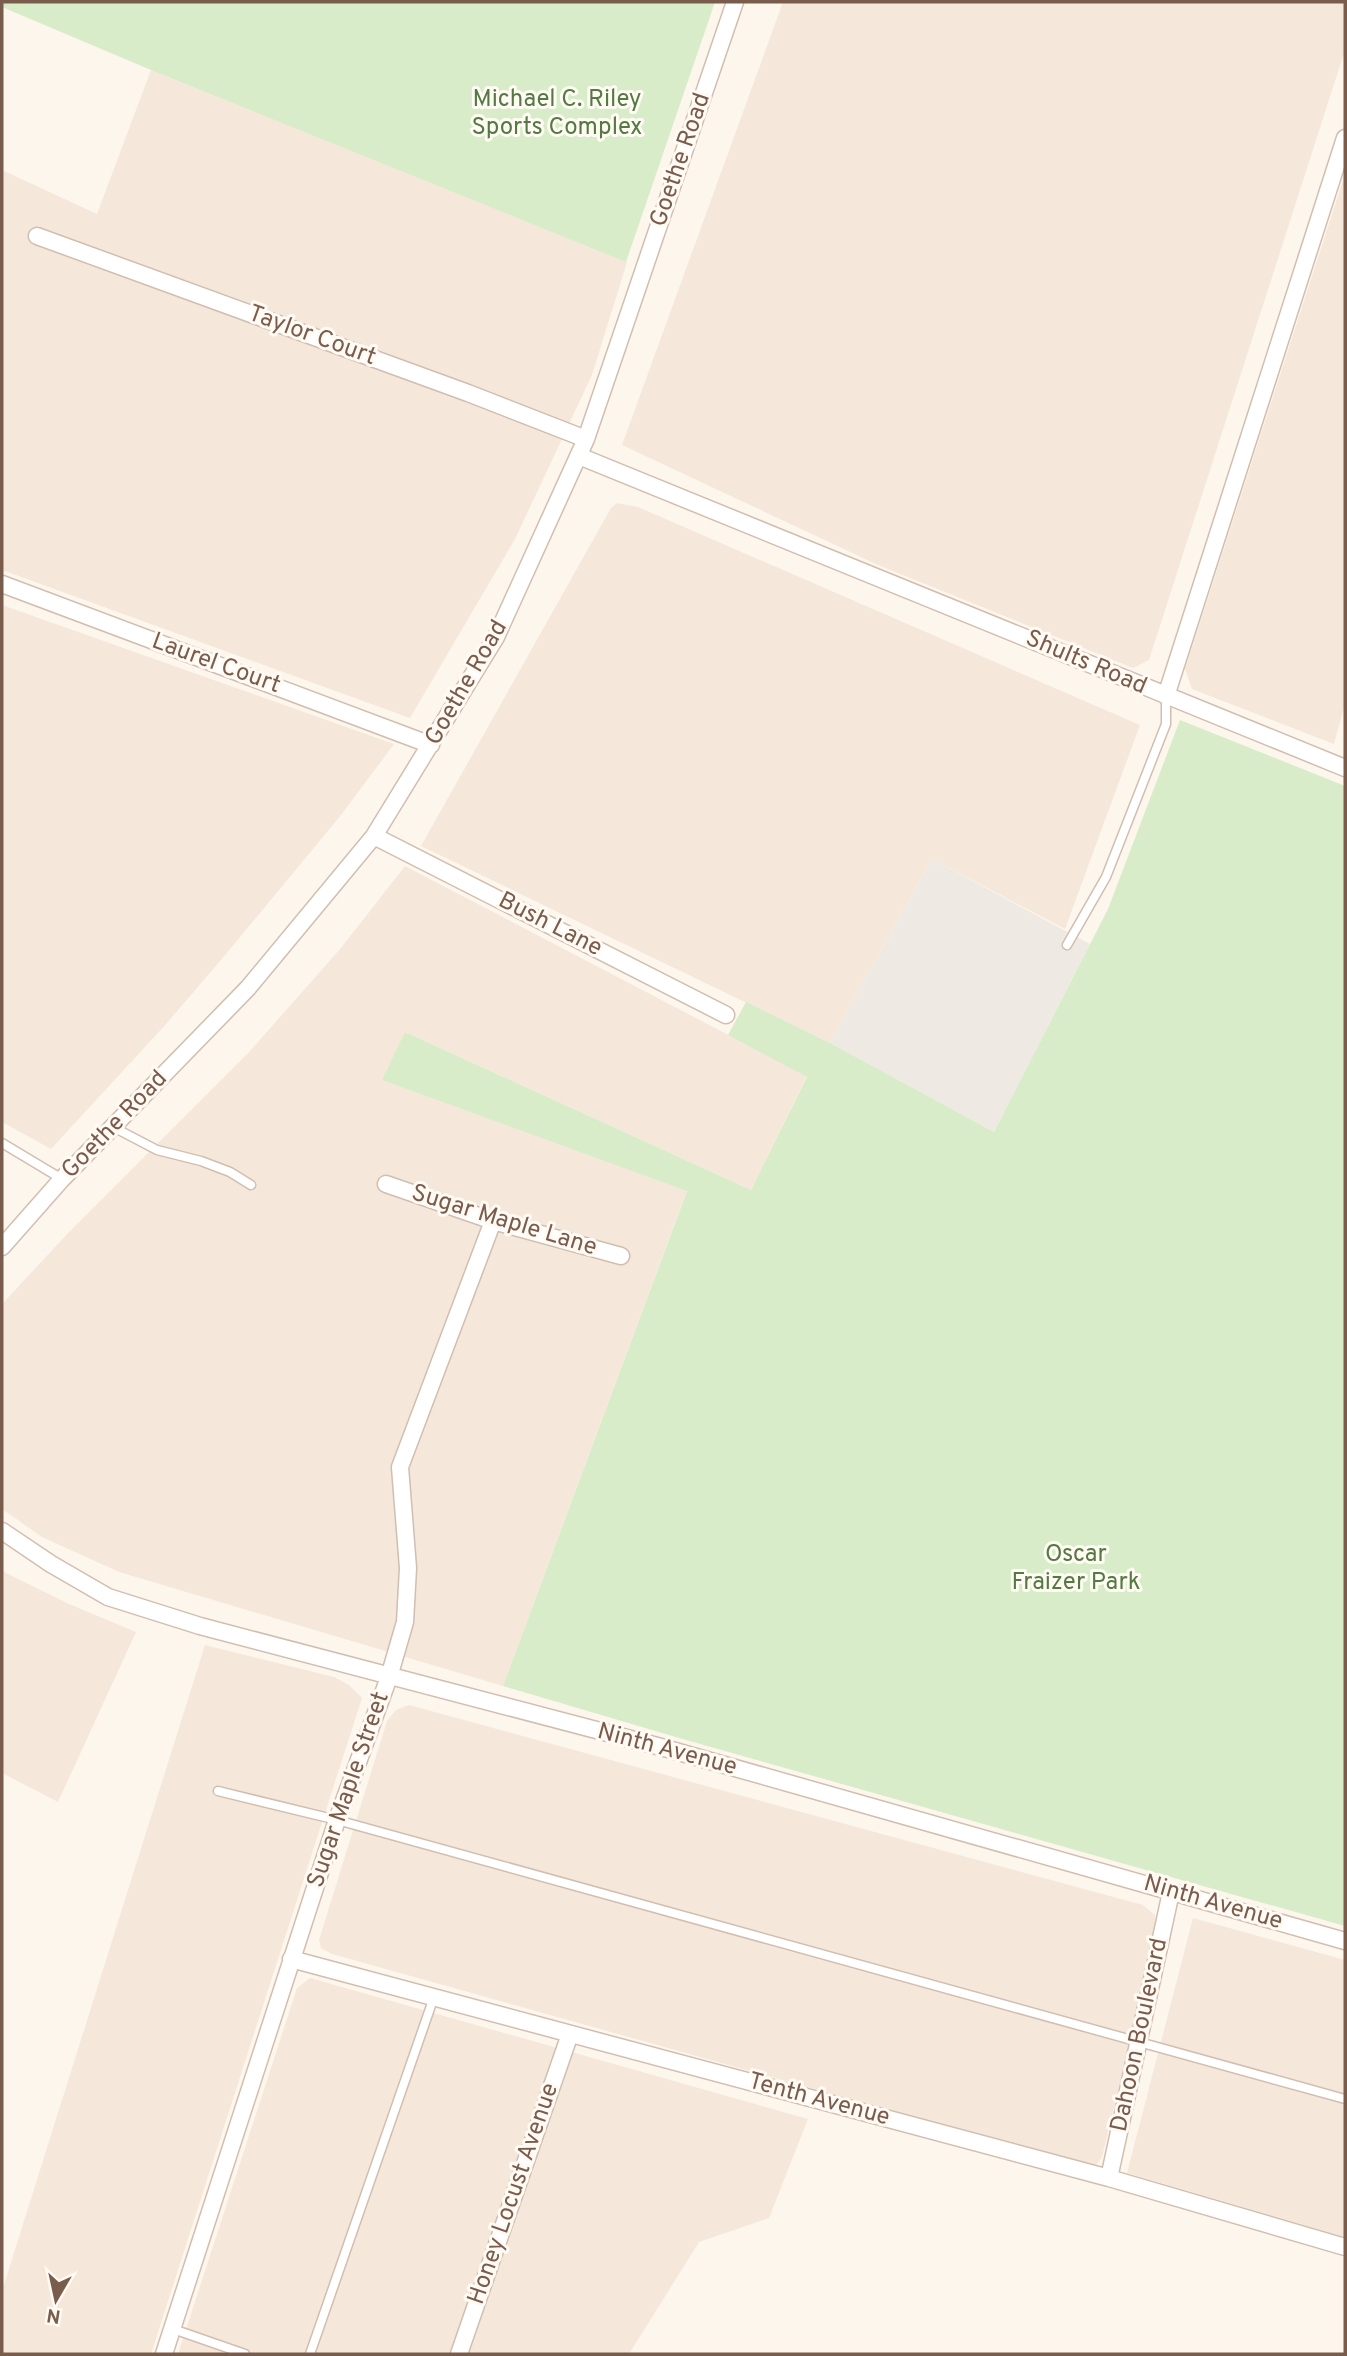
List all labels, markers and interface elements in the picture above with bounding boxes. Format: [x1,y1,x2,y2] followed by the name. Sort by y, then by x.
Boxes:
[471,85,643,143] park label: Michael C. Riley Sports Complex
[644,89,718,231] street label: Goethe Road
[244,299,380,373] street label: Taylor Court
[419,615,515,751] street label: Goethe Road
[1021,624,1151,702] street label: Shults Road
[148,627,284,701] street label: Laurel Court
[493,886,607,964] street label: Bush Lane
[56,1064,174,1186] street label: Goethe Road
[408,1179,600,1263] street label: Sugar Maple Lane
[1012,1540,1140,1598] park label: Oscar Fraizer Park
[301,1688,397,1892] street label: Sugar Maple Street
[594,1717,740,1783] street label: Ninth Avenue
[1140,1869,1286,1937] street label: Ninth Avenue
[1105,1935,1175,2135] street label: Dahoon Boulevard
[745,2067,893,2133] street label: Tenth Avenue
[462,2079,566,2309] street label: Honey Locust Avenue
[21,2265,91,2335] north arrow
[45,2302,62,2328] text: N

